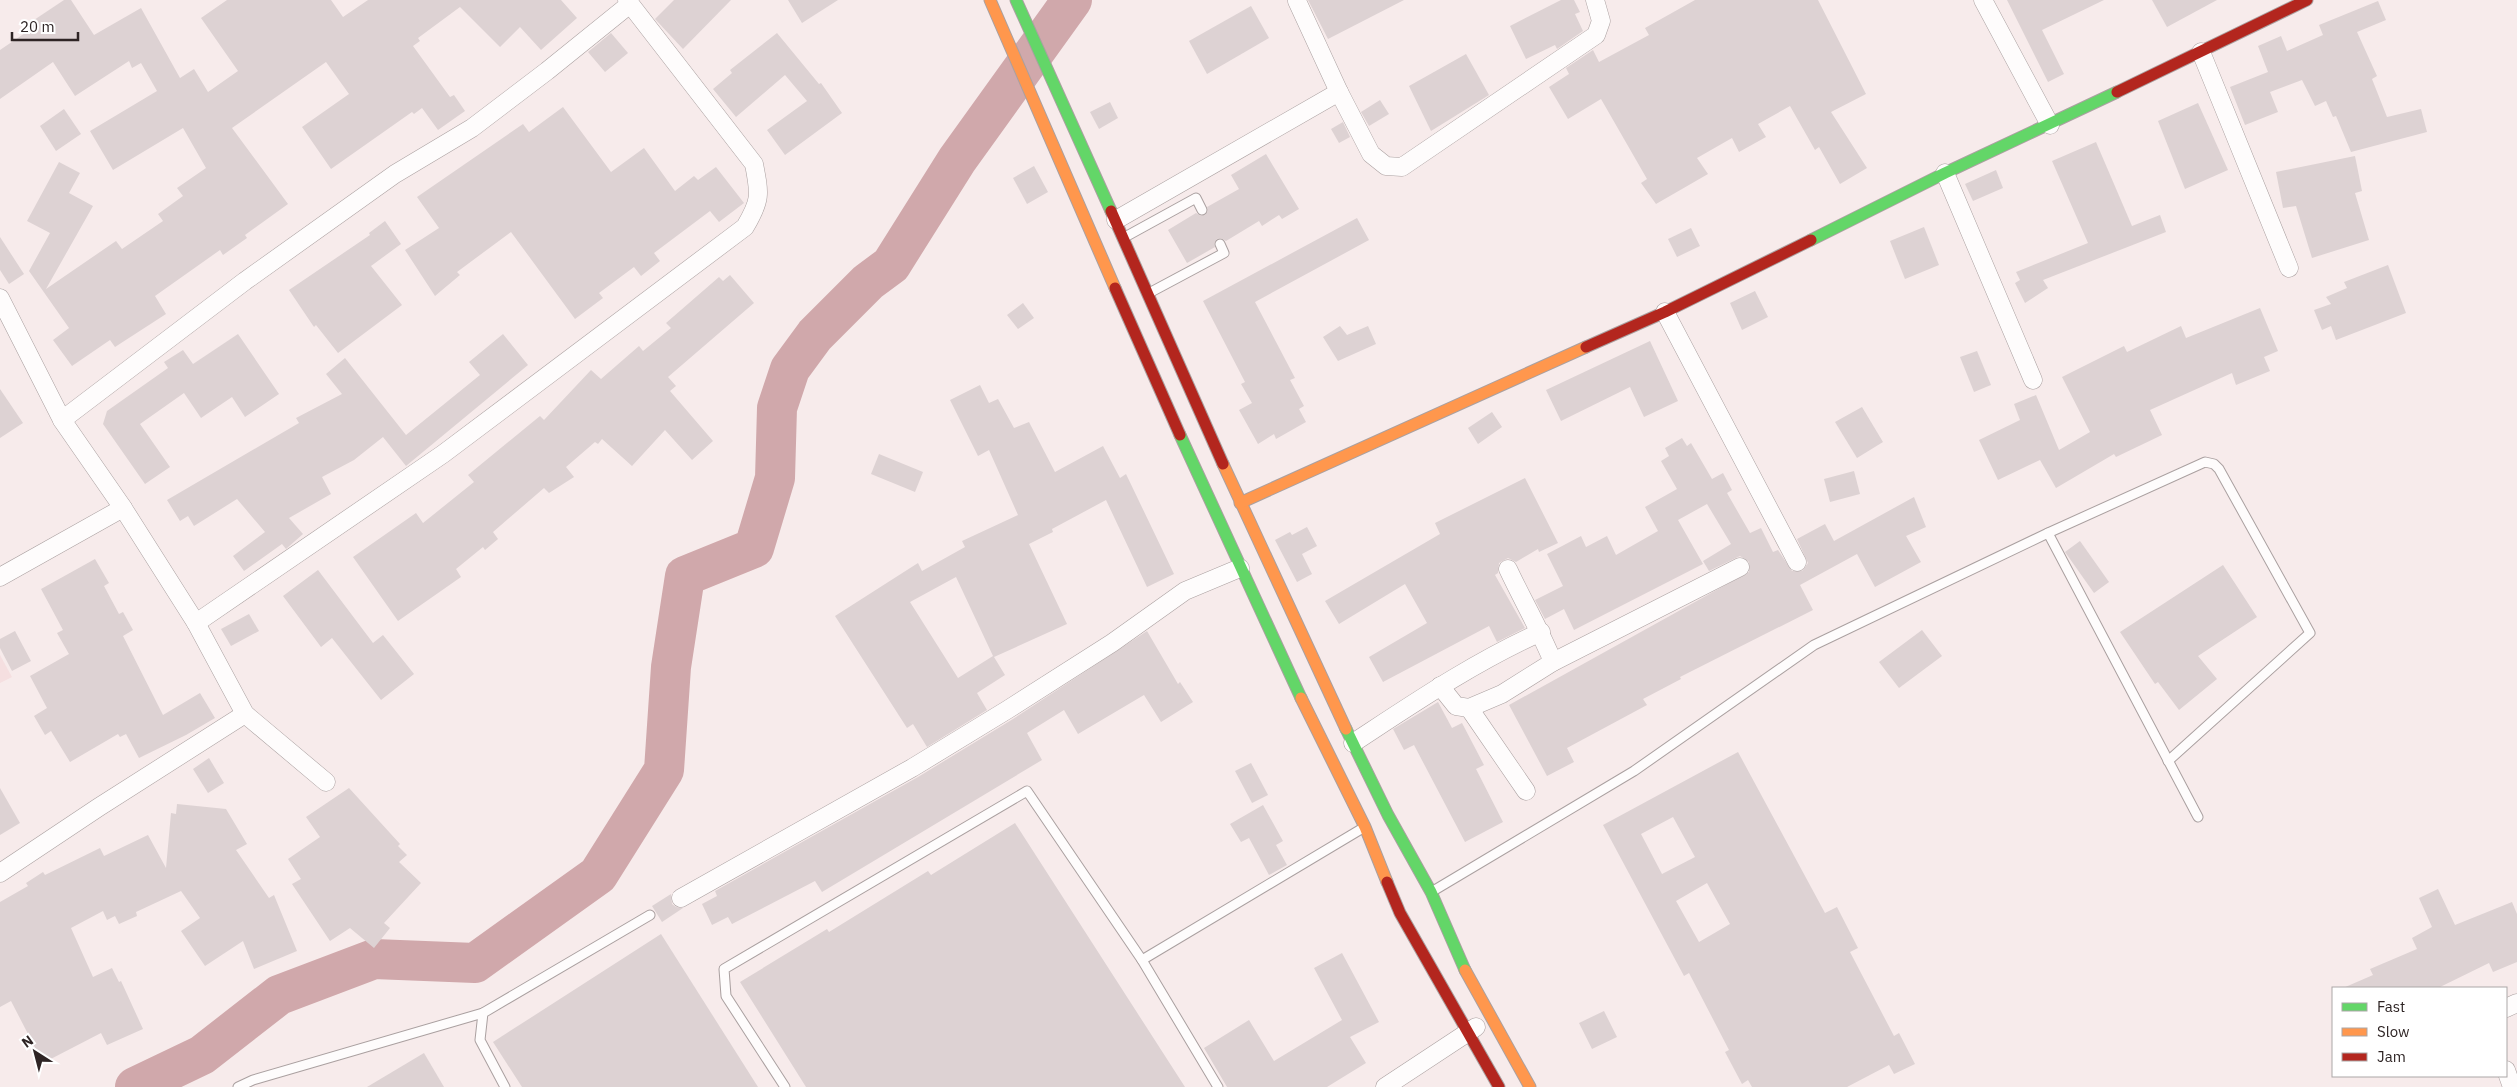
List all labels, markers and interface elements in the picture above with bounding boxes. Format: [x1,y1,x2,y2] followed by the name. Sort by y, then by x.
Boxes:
[12,10,79,42] scale bar
[20,17,55,36] text: 20 m
[2332,987,2507,1077] legend
[2377,997,2405,1016] text: Fast
[2377,1022,2410,1041] text: Slow
[10,1027,60,1077] north arrow
[18,1031,37,1052] text: N
[2377,1047,2406,1066] text: Jam

